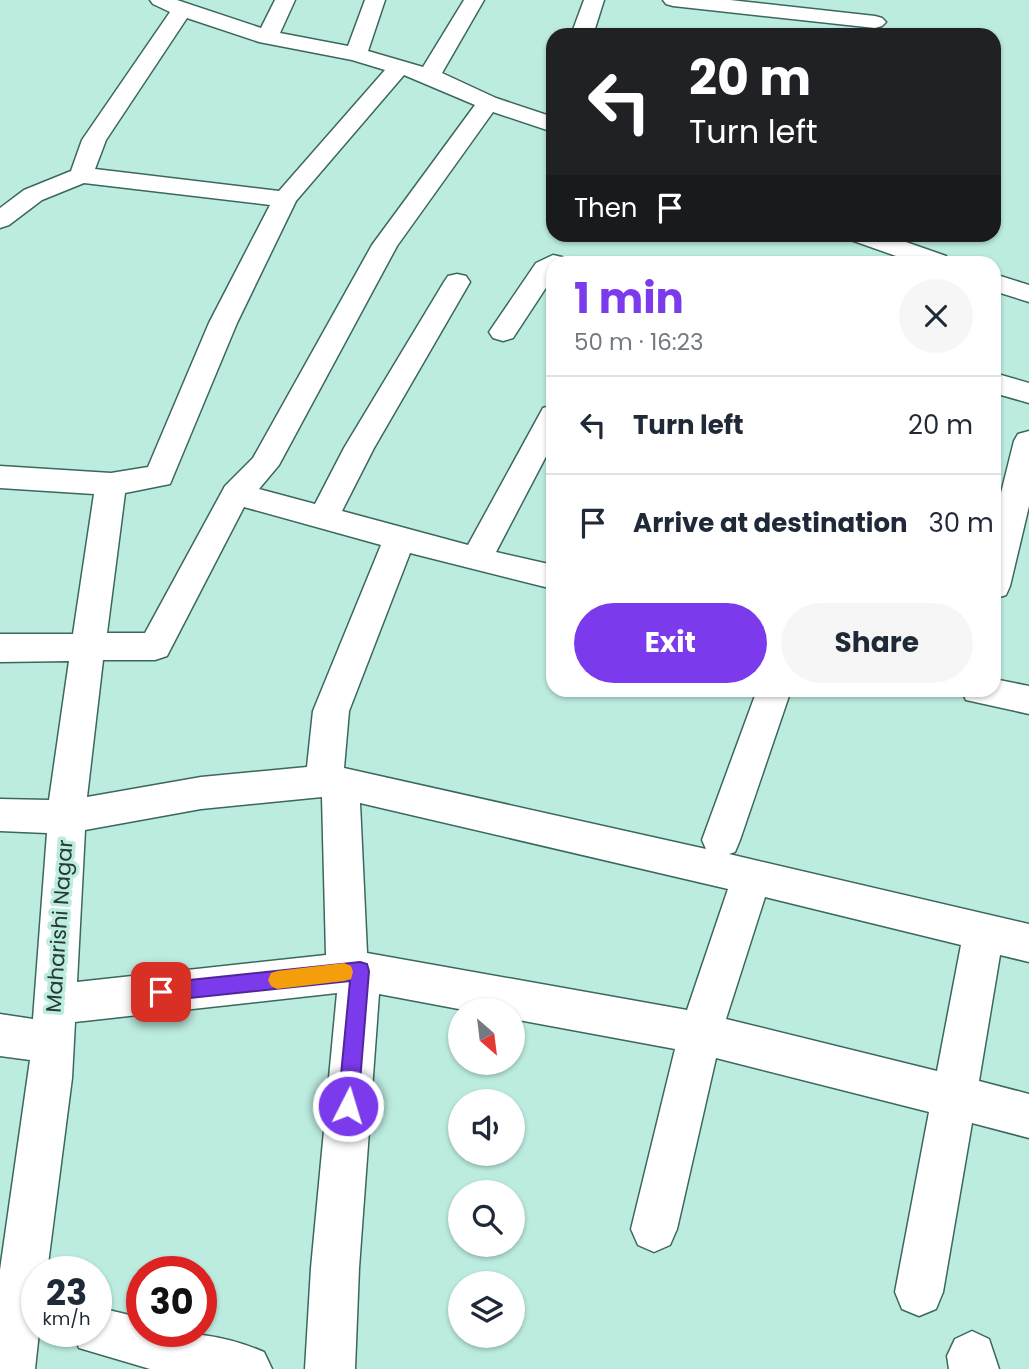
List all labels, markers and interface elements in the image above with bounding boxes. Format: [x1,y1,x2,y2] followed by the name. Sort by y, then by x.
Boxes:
[689,44,811,112] text: 20 m
[574,56,665,147] icon: left
[689,109,818,154] text: Turn left
[651,189,689,227] icon: arrive
[574,190,637,226] text: Then
[574,269,684,328] text: 1 min
[899,279,973,353] button: close
[574,326,704,358] text: 50 m · 16:23
[574,406,612,444] icon: left
[633,407,744,443] text: Turn left
[908,407,973,443] text: 20 m
[574,504,612,542] icon: arrive
[633,505,908,541] text: Arrive at destination
[929,505,994,541] text: 30 m
[574,603,767,683] button: Exit
[781,603,973,683] button: Share
[38,838,80,1013] street label: Maharishi Nagar
[131,962,191,1022] pin
[142,973,180,1011] icon: arrive
[448,998,525,1074] north arrow
[448,998,525,1348] map controls
[311,1069,385,1143] position arrow
[448,1089,525,1166] button: sound
[448,1180,525,1257] button: search
[126,1256,217,1347] speed limit sign: 30
[46,1268,87,1317] text: 23
[448,1271,525,1348] button: layers
[43,1306,90,1331] text: km/h

